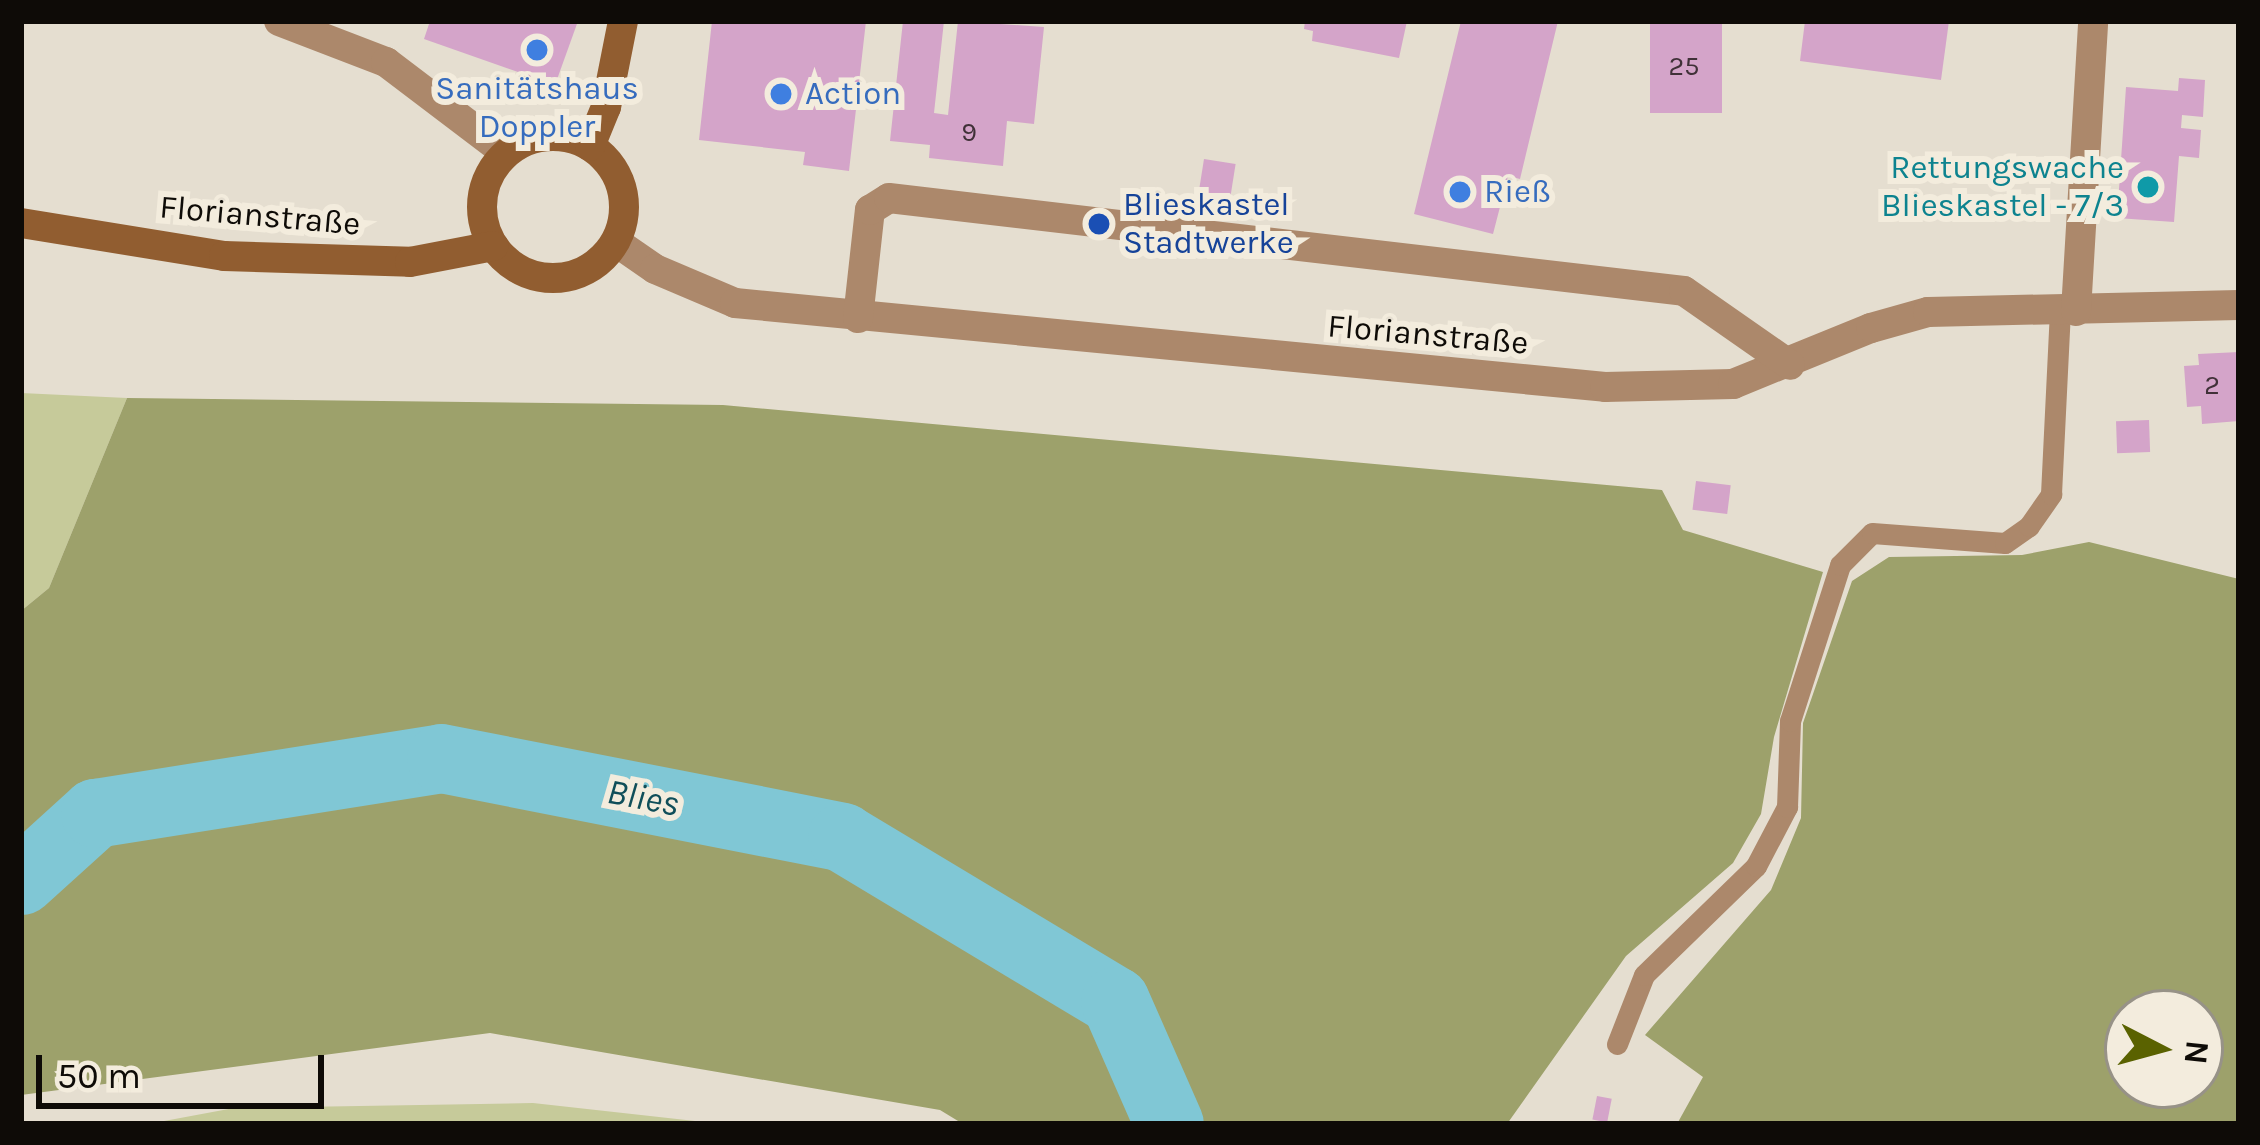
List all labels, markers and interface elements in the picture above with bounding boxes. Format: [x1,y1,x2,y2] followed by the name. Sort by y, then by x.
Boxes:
[524,37,550,63] marker: Sanitätshaus Doppler
[1669,51,1699,83] house number: 25
[435,69,639,147] place label: Sanitätshaus Doppler
[805,74,901,114] place label: Action
[768,81,794,107] marker: Action
[961,117,977,149] house number: 9
[1881,148,2124,226] place label: Rettungswache Blieskastel - 7/3
[1484,172,1551,212] place label: Rieß
[2135,174,2161,200] marker: Rettungswache Blieskastel - 7/3
[1447,179,1473,205] marker: Rieß
[1123,185,1294,263] place label: Blieskastel Stadtwerke
[158,187,362,245] street label: Florianstraße
[1086,211,1112,237] marker: Blieskastel Stadtwerke
[1326,306,1530,364] street label: Florianstraße
[2204,370,2220,402] house number: 2
[603,770,683,826] water label: Blies
[2104,989,2224,1109] north arrow
[42,1031,330,1105] scale bar
[2177,1039,2217,1066] text: N
[57,1055,141,1097] text: 50 m

